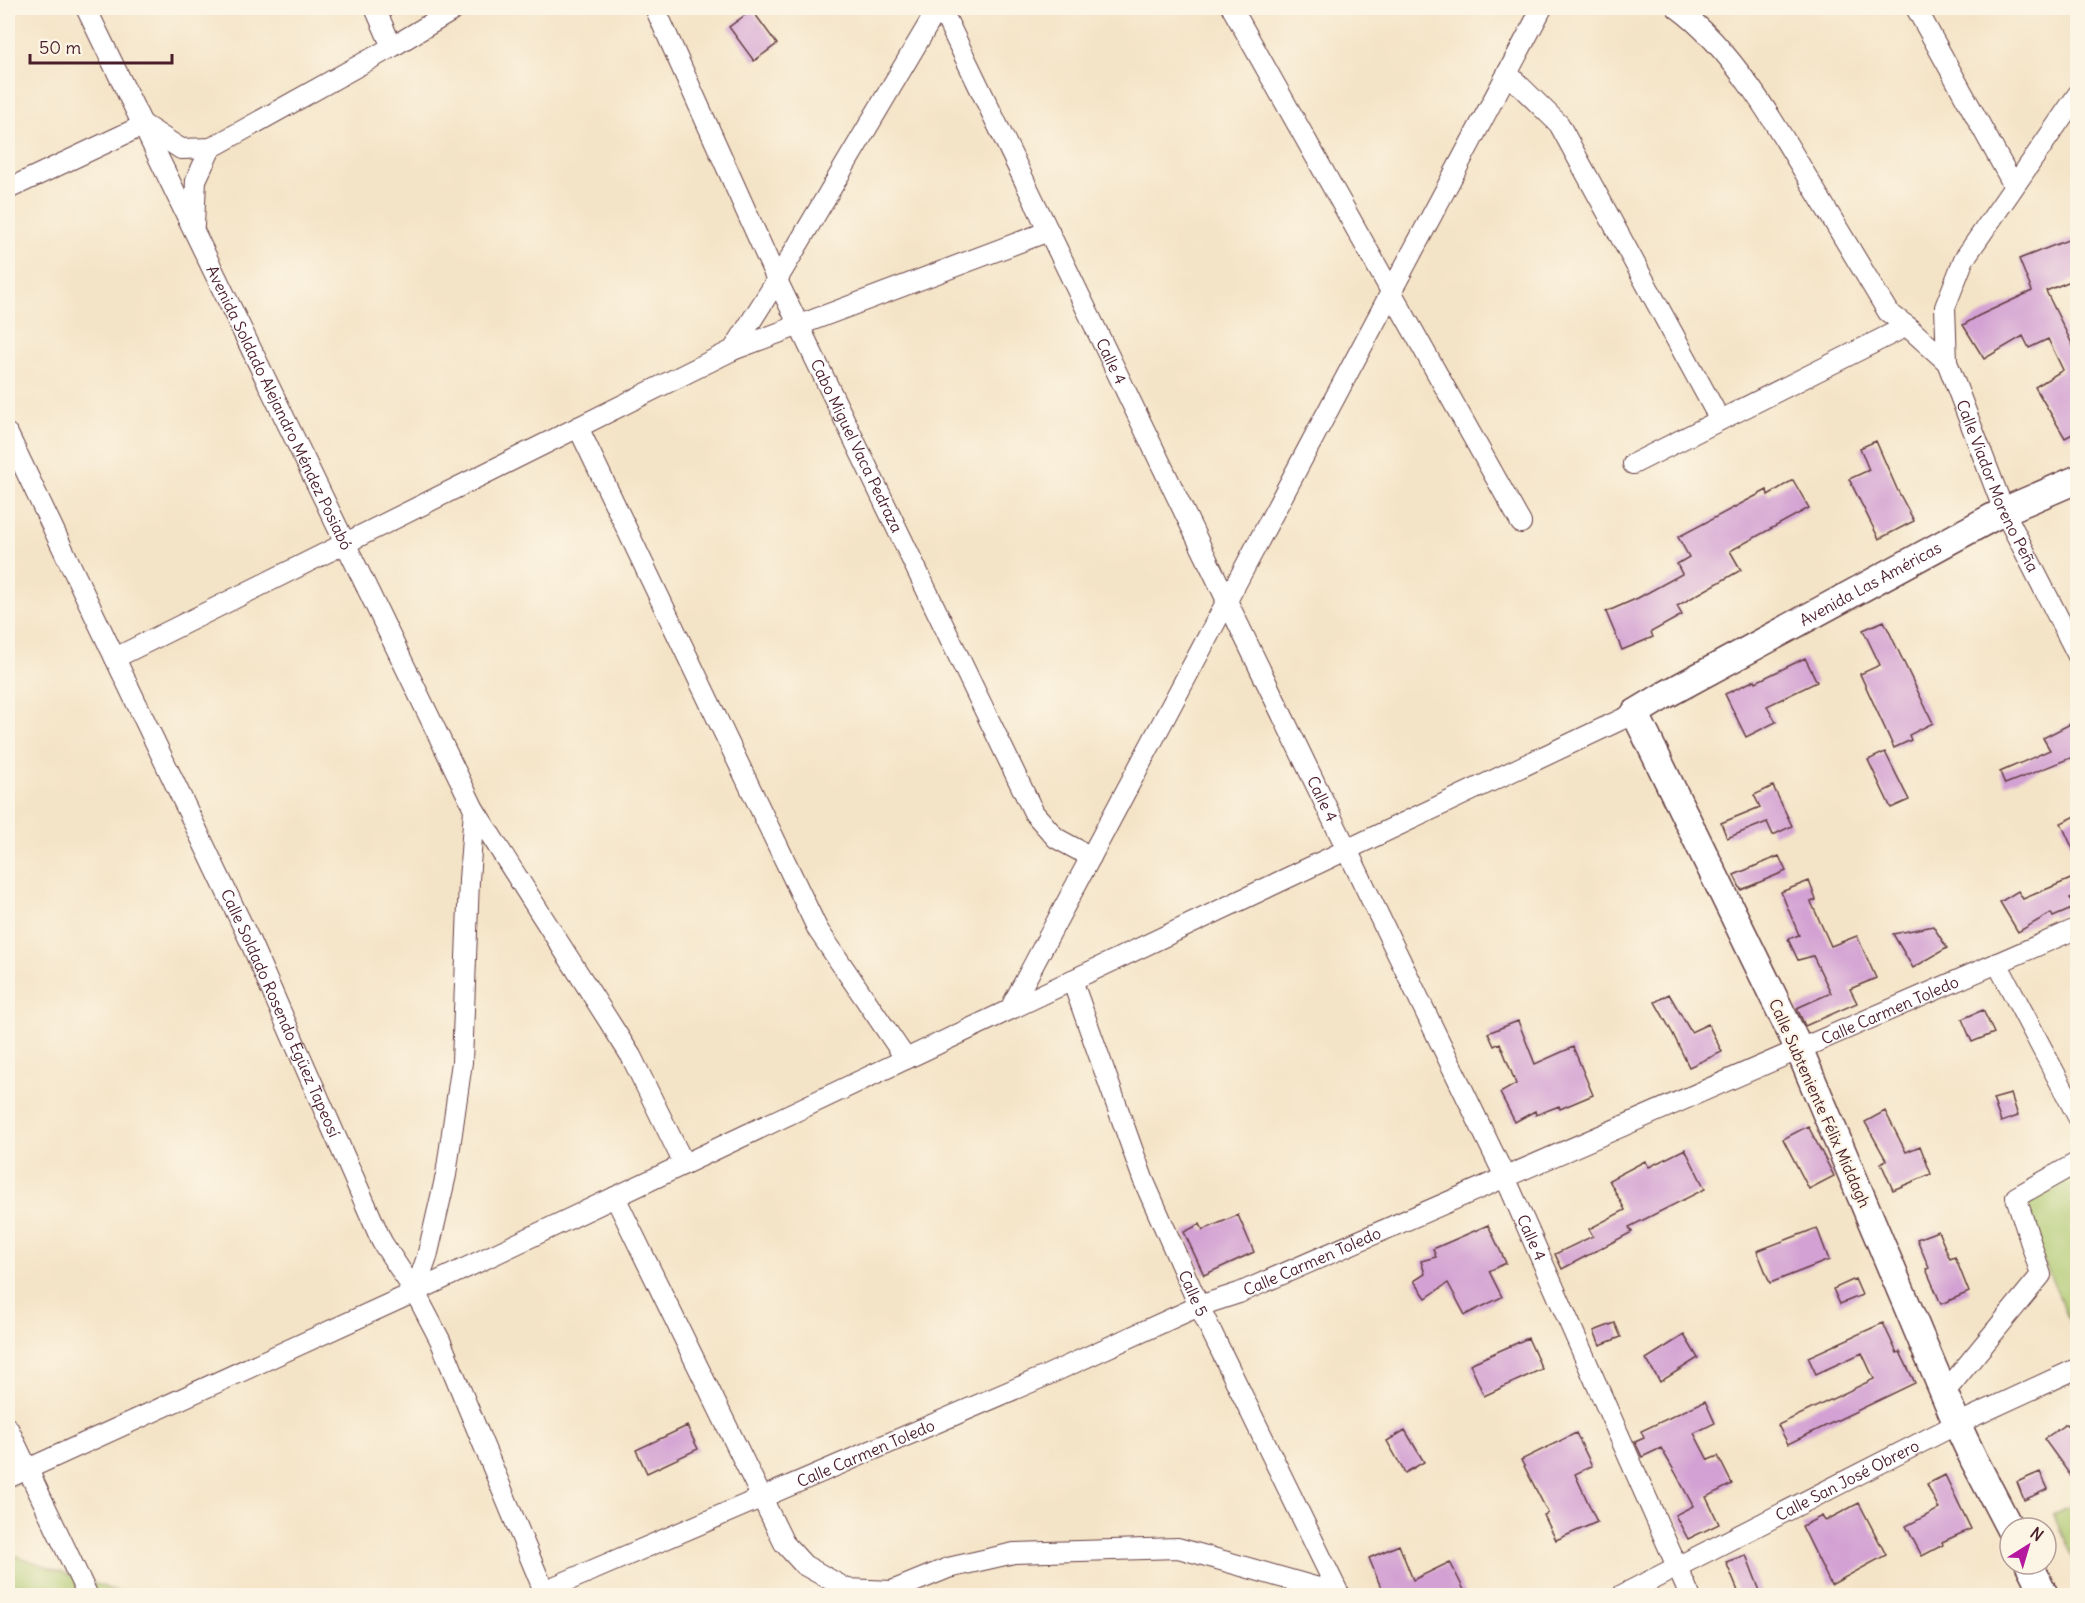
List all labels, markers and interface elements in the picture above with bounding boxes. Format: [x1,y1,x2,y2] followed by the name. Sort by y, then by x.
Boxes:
[30,27,172,65] scale bar
[39,36,81,59] text: 50 m
[202,262,357,553] street label: Avenida Soldado Alejandro Méndez Posiabó
[1092,335,1131,387] street label: Calle 4
[806,355,907,536] street label: Cabo Miguel Vaca Pedraza
[1952,397,2043,575] street label: Calle Viador Moreno Peña
[1796,537,1945,630] street label: Avenida Las Américas
[1303,773,1342,825] street label: Calle 4
[217,886,345,1140] street label: Calle Soldado Rosendo Egüez Tapeosí
[1818,971,1962,1049] street label: Calle Carmen Toledo
[1765,996,1875,1210] street label: Calle Subteniente Félix Middagh
[1513,1211,1551,1264] street label: Calle 4
[1240,1223,1384,1300] street label: Calle Carmen Toledo
[1174,1267,1212,1319] street label: Calle 5
[794,1415,938,1491] street label: Calle Carmen Toledo
[1772,1435,1922,1525] street label: Calle San José Obrero
[1998,1516,2058,1576] north arrow
[2027,1523,2047,1545] text: N

